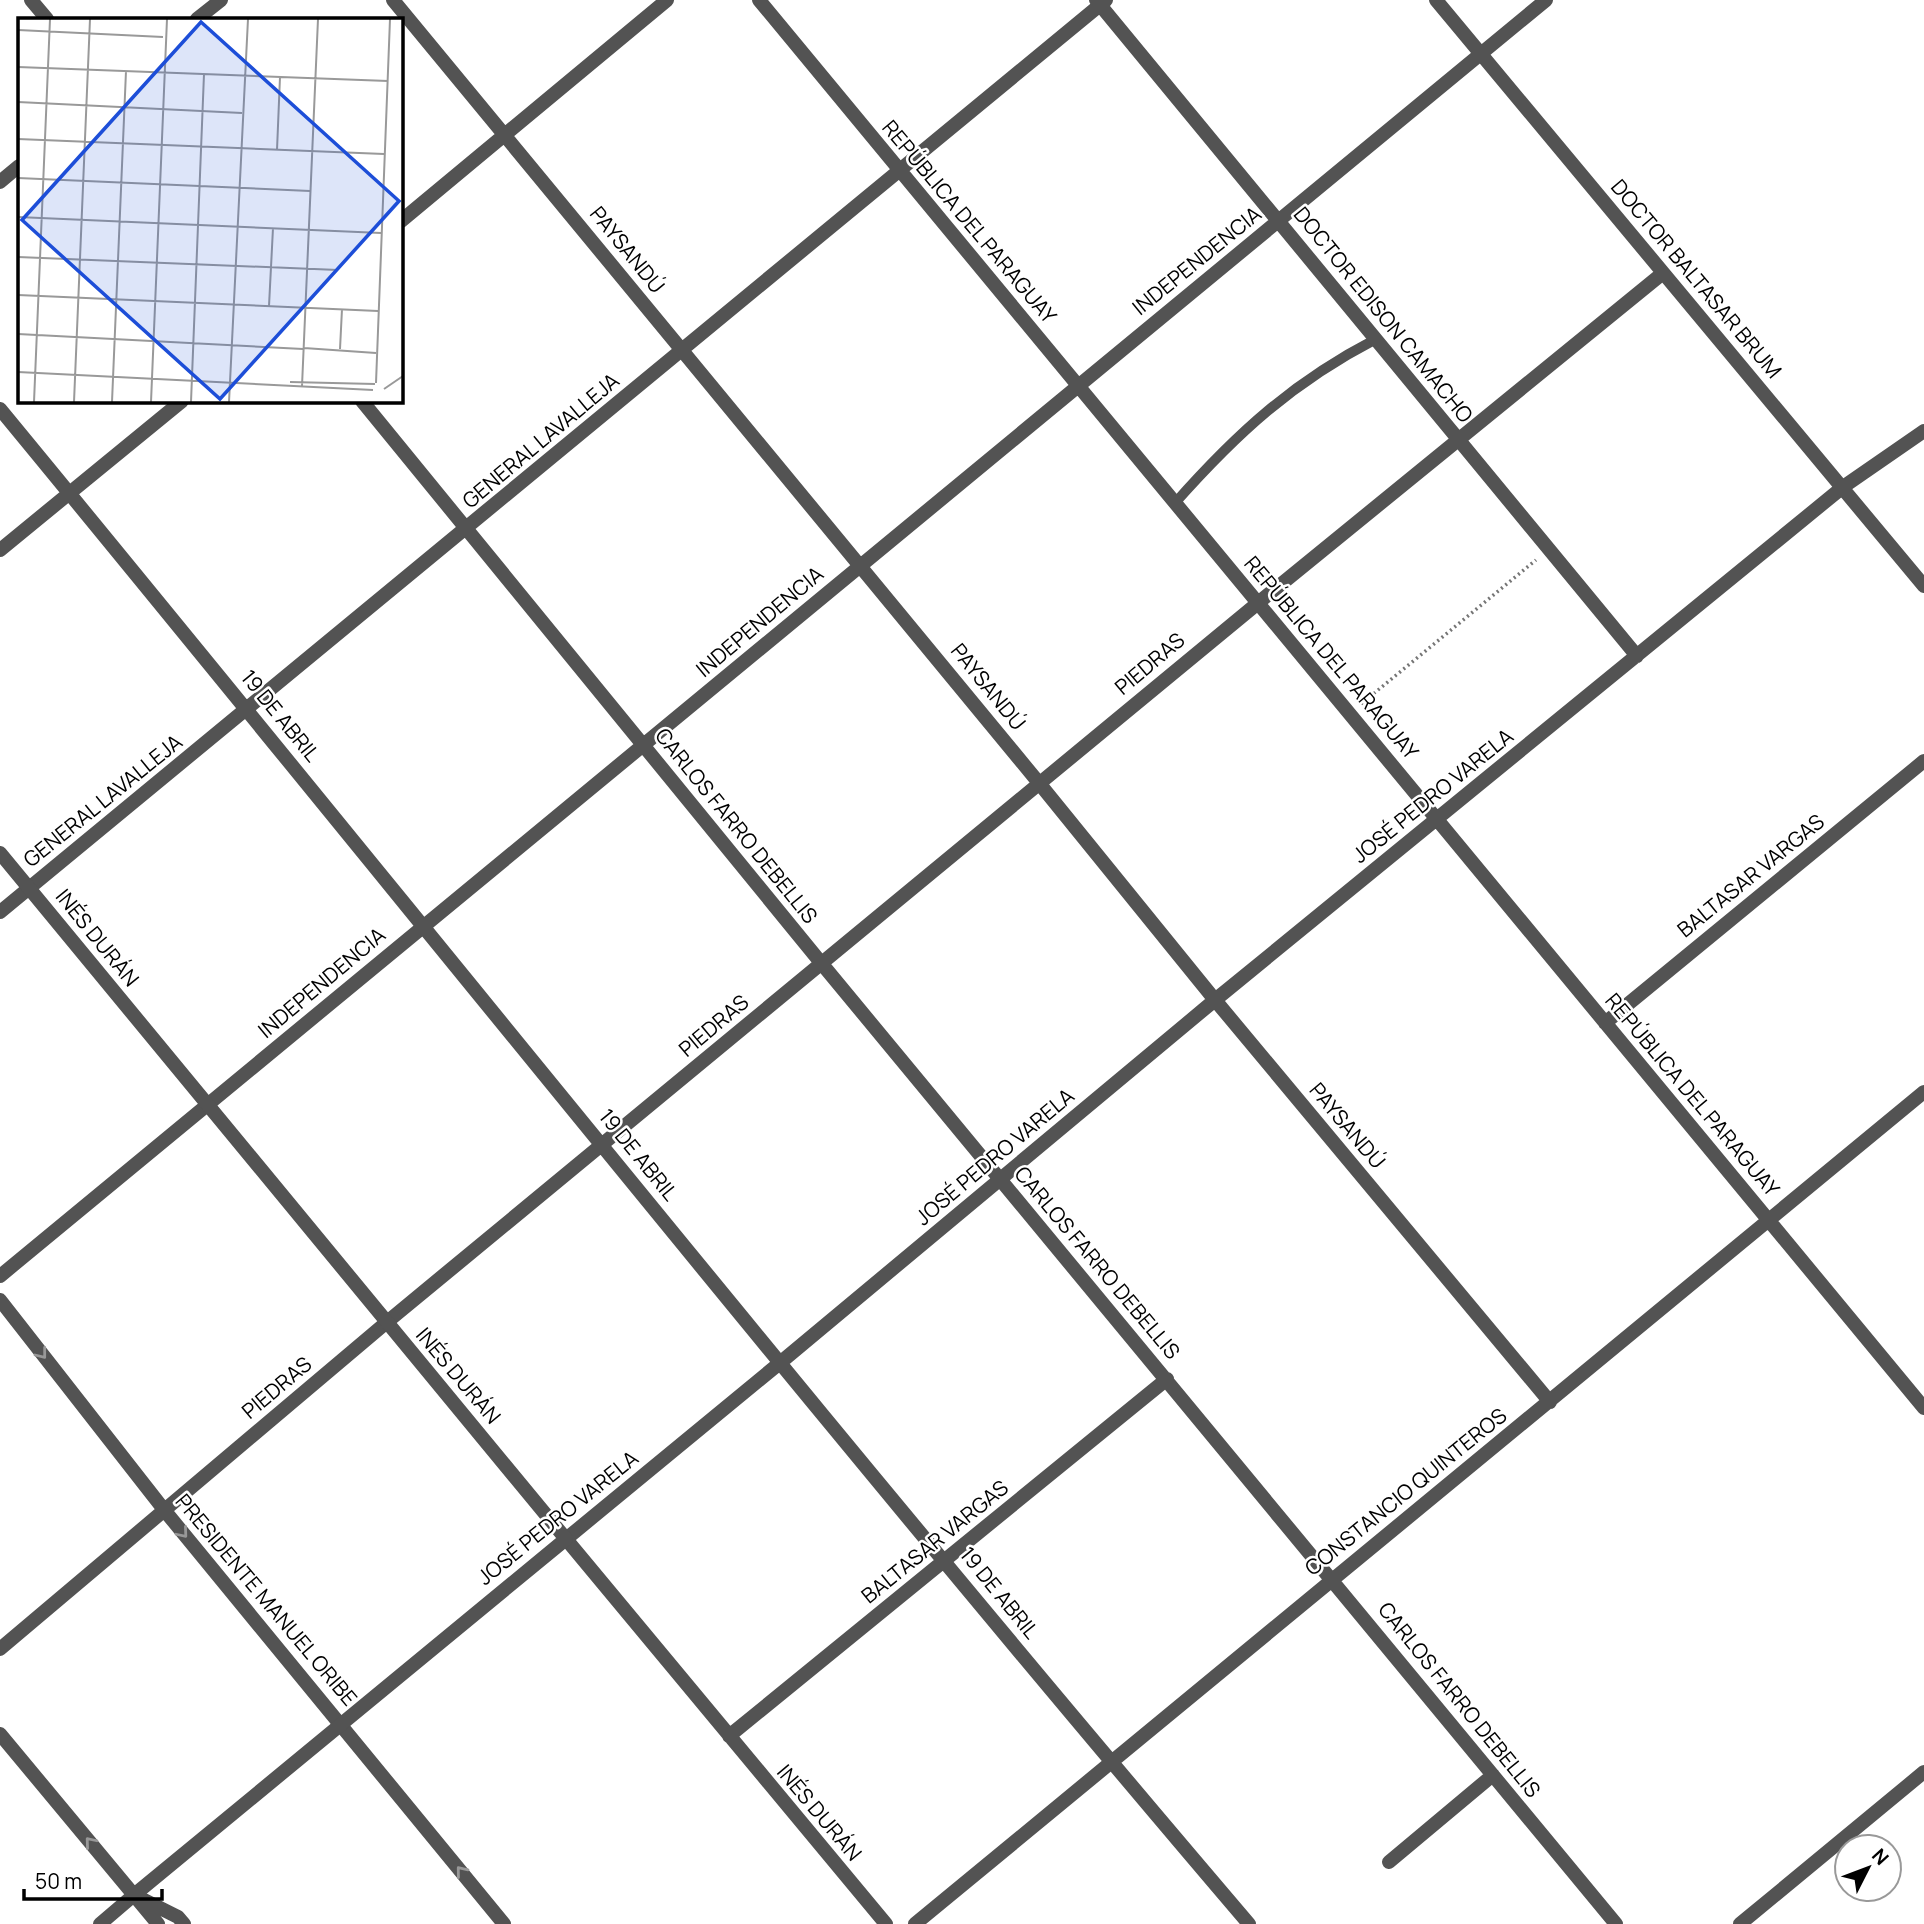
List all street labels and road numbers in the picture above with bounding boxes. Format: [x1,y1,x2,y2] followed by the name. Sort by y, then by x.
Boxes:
[876,114,1063,329] street label: REPÚBLICA DEL PARAGUAY
[1605,173,1788,384] street label: DOCTOR BALTASAR BRUM
[584,200,671,299] street label: PAYSANDÚ
[1126,200,1267,321] street label: INDEPENDENCIA
[1288,201,1480,428] street label: DOCTOR EDISON CAMACHO
[456,366,625,514] street label: GENERAL LAVALLEJA
[1238,550,1425,765] street label: REPÚBLICA DEL PARAGUAY
[690,560,829,683] street label: INDEPENDENCIA
[1109,626,1190,701] street label: PIEDRAS
[945,637,1032,736] street label: PAYSANDÚ
[235,664,327,767] street label: 19 DE ABRIL
[649,722,824,929] street label: CARLOS FARRO DEBELLIS
[1346,722,1519,869] street label: JOSÉ PEDRO VARELA
[17,727,188,873] street label: GENERAL LAVALLEJA
[1671,807,1830,943] street label: BALTASAR VARGAS
[50,883,146,992] street label: INÉS DURÁN
[252,921,391,1044] street label: INDEPENDENCIA
[1599,987,1786,1202] street label: REPÚBLICA DEL PARAGUAY
[673,988,754,1063] street label: PIEDRAS
[1304,1076,1392,1174] street label: PAYSANDÚ
[909,1081,1080,1231] street label: JOSÉ PEDRO VARELA
[593,1103,685,1206] street label: 19 DE ABRIL
[1009,1160,1187,1365] street label: CARLOS FARRO DEBELLIS
[410,1321,507,1429] street label: INÉS DURÁN
[236,1350,317,1425] street label: PIEDRAS
[1299,1401,1512,1581] street label: CONSTANCIO QUINTEROS
[471,1444,644,1591] street label: JOSÉ PEDRO VARELA
[855,1473,1014,1609] street label: BALTASAR VARGAS
[170,1488,364,1711] street label: PRESIDENTE MANUEL ORIBE
[954,1541,1046,1644] street label: 19 DE ABRIL
[1372,1596,1547,1803] street label: CARLOS FARRO DEBELLIS
[771,1758,868,1866] street label: INÉS DURÁN

